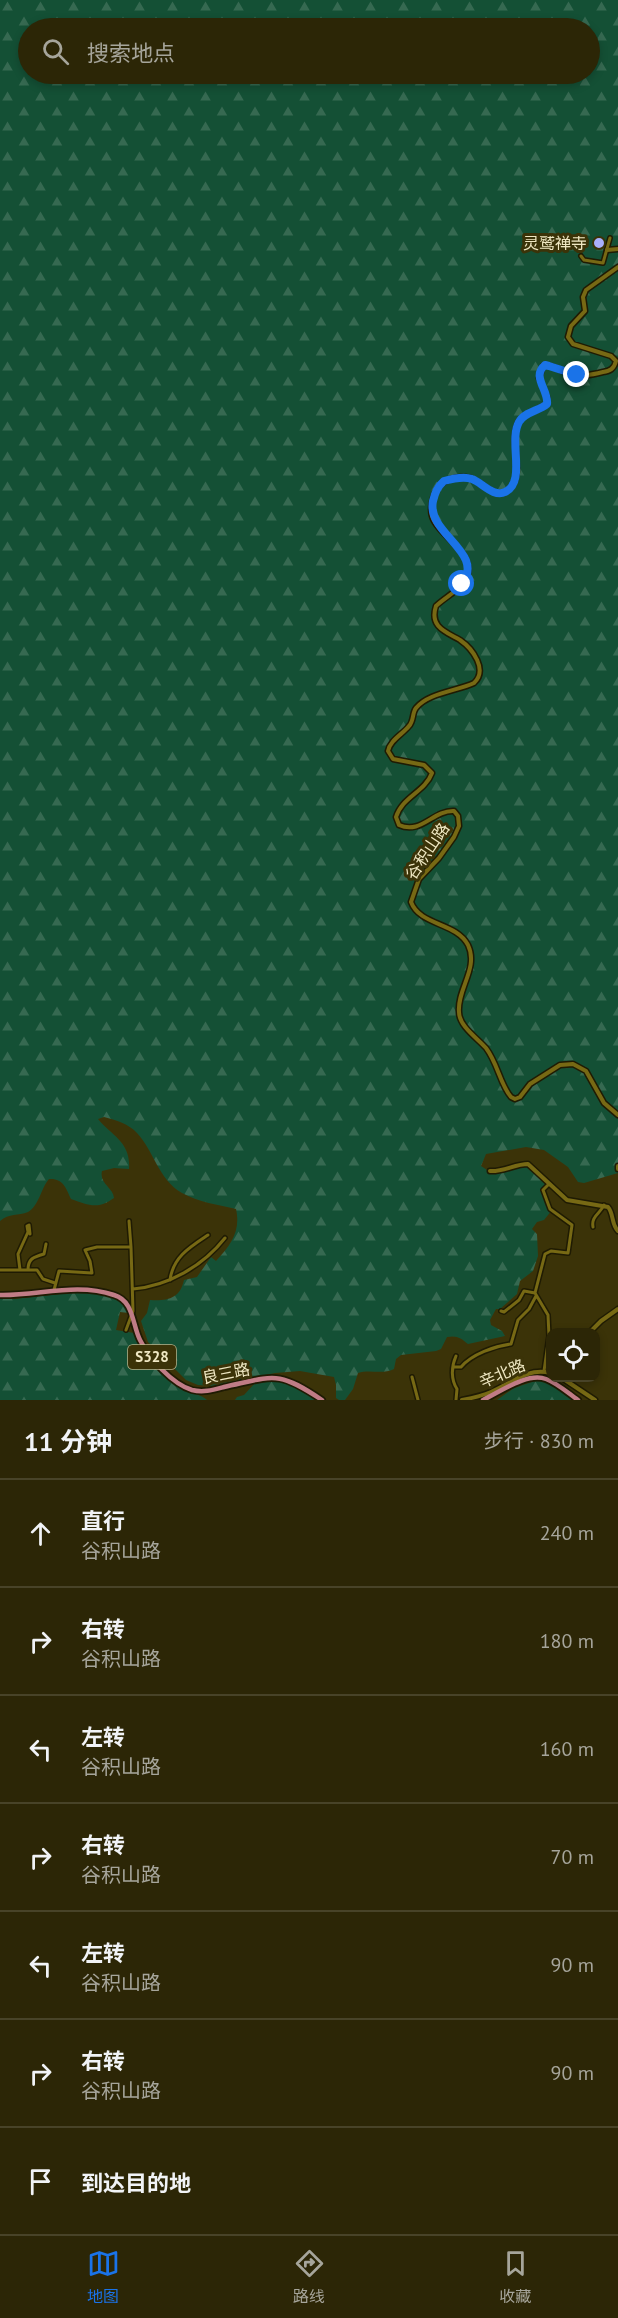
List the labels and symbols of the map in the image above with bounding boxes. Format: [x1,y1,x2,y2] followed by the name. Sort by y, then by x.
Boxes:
[523,233,587,253] place label: 灵鹫禅寺
[592,236,606,250] marker: 灵鹫禅寺
[563,361,589,387] route end
[448,570,474,596] route start
[401,819,453,883] street label: 谷积山路
[128,1345,176,1369] road number: S328
[476,1354,528,1392] street label: 辛北路
[201,1359,251,1387] street label: 良三路

